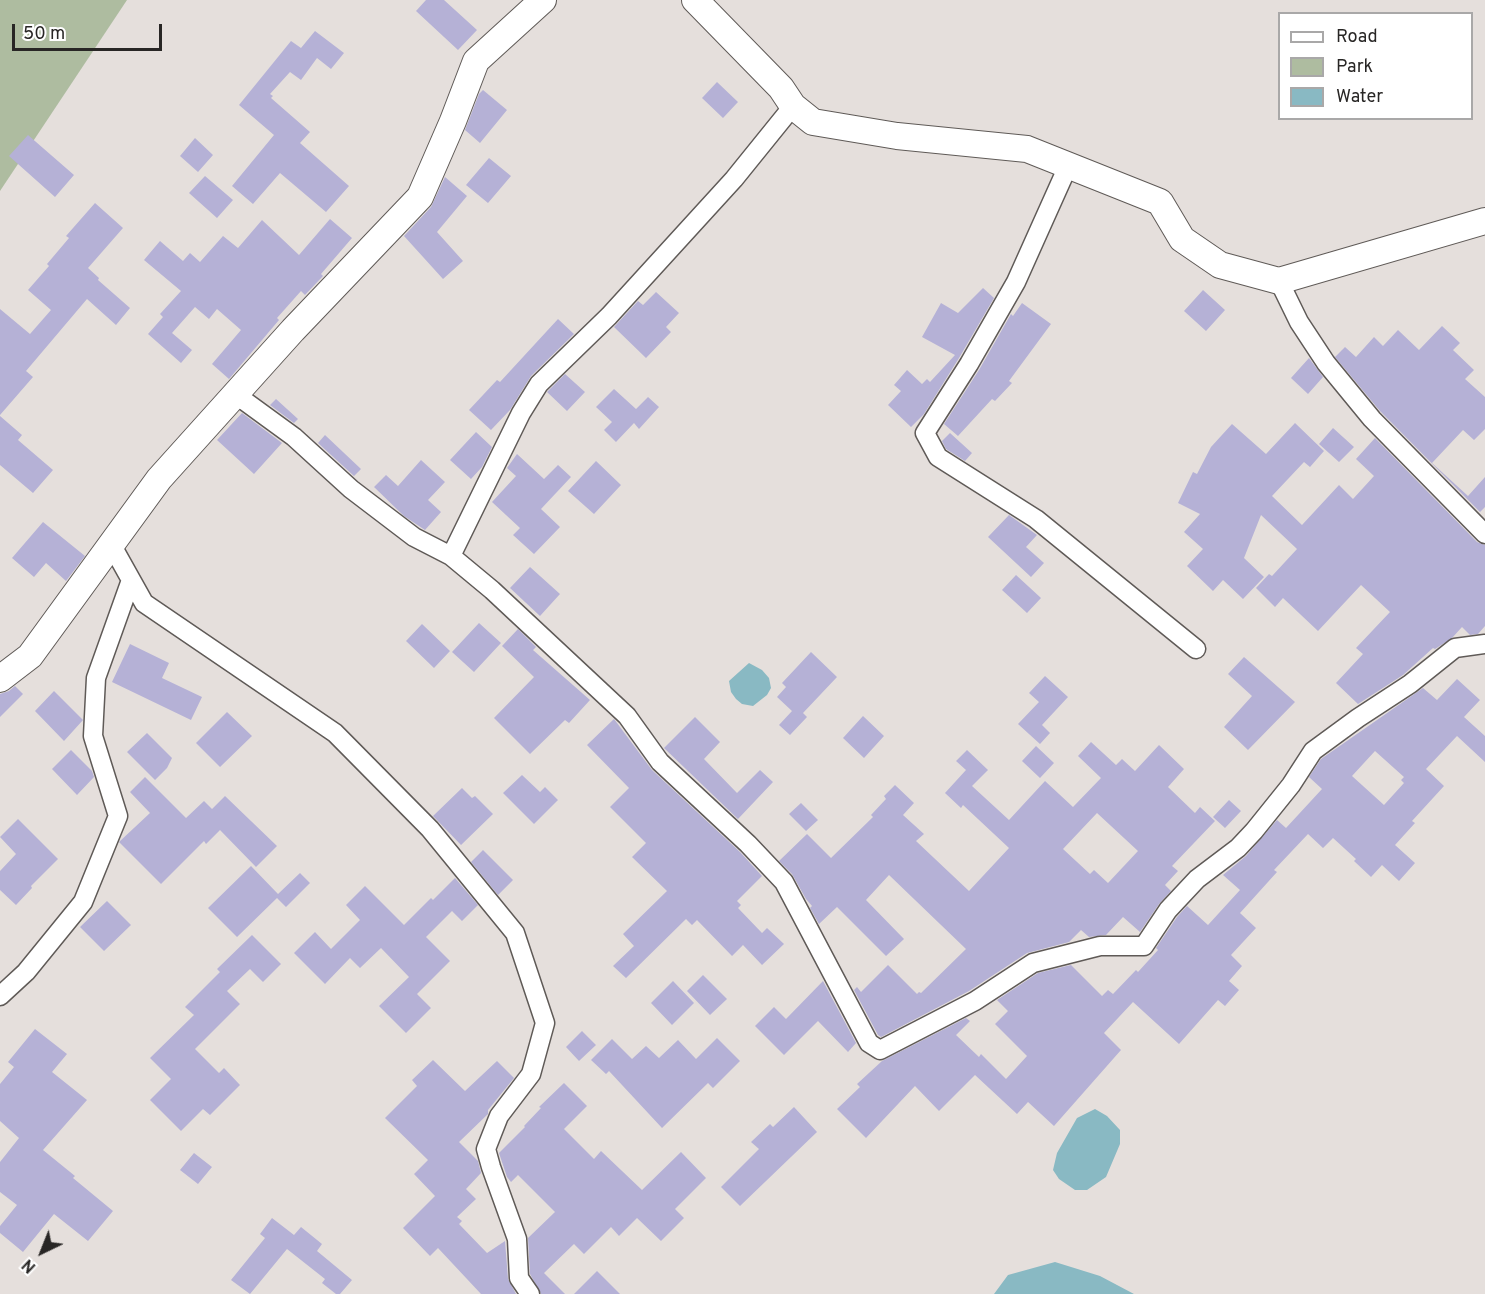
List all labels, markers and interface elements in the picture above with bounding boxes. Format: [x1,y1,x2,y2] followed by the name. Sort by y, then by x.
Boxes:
[15,12,165,50] scale bar
[1278,12,1473,120] legend
[23,23,65,46] text: 50 m
[1336,26,1378,49] text: Road
[1336,56,1373,79] text: Park
[1336,86,1383,109] text: Water
[12,1222,72,1282] north arrow
[19,1254,41,1276] text: N

